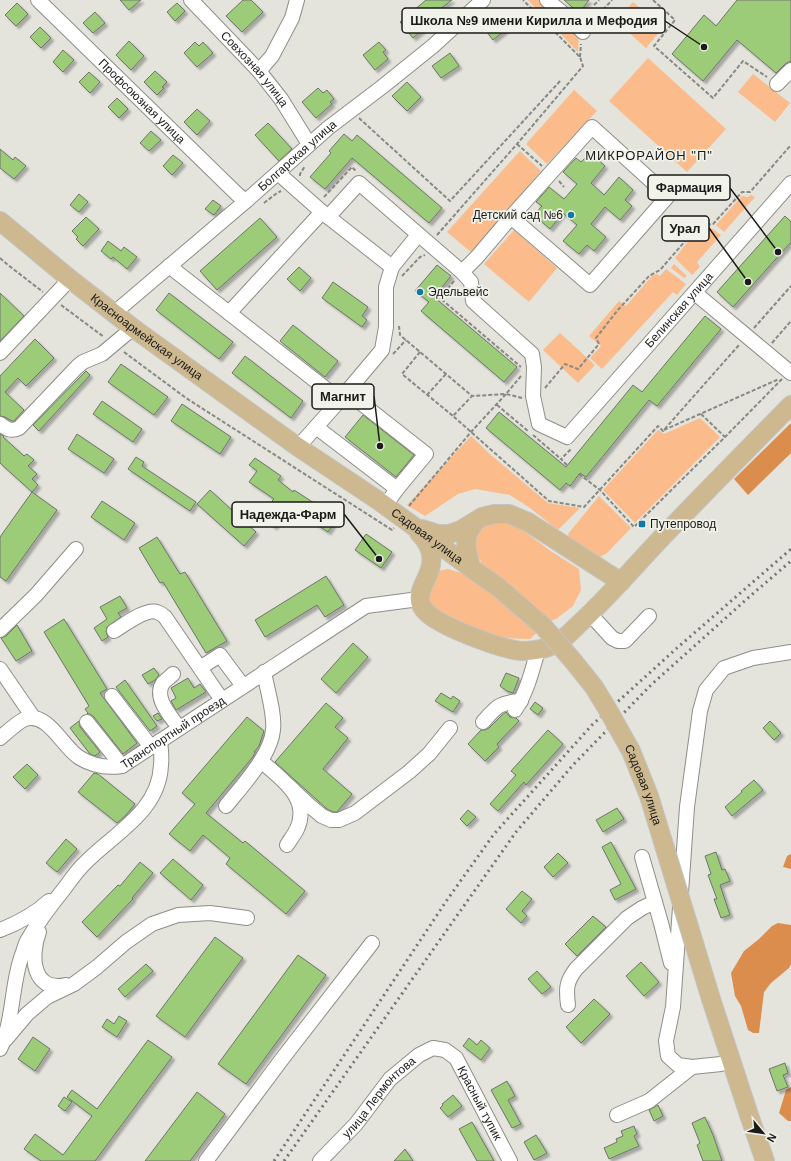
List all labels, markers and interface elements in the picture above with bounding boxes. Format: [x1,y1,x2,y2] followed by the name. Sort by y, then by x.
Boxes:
[402,8,665,33] callout: Школа №9 имени Кирилла и Мефодия
[410,13,658,28] text: Школа №9 имени Кирилла и Мефодия
[218,28,291,110] street label: Совхозная улица
[96,56,188,147] street label: Профсоюзная улица
[255,117,339,194] street label: Болгарская улица
[585,148,713,163] district label: МИКРОРАЙОН "П"
[648,175,730,200] callout: Фармация
[656,180,722,195] text: Фармация
[473,208,563,222] place label: Детский сад №6
[566,210,576,220] marker: Детский сад №6
[662,216,709,241] callout: Урал
[669,221,701,236] text: Урал
[642,269,716,350] street label: Белинская улица
[428,285,488,299] place label: Эдельвейс
[415,287,425,297] marker: Эдельвейс
[88,291,206,383] street label: Красноармейская улица
[312,384,374,409] callout: Магнит
[320,389,366,404] text: Магнит
[232,502,344,527] callout: Надежда-Фарм
[389,505,466,567] street label: Садовая улица
[240,507,336,522] text: Надежда-Фарм
[650,517,716,531] place label: Путепровод
[637,519,647,529] marker: Путепровод
[118,693,228,772] street label: Транспортный проезд
[622,742,665,827] street label: Садовая улица
[339,1054,419,1141] street label: улица Лермонтова
[454,1064,505,1143] street label: Красный тупик
[743,1113,783,1153] north arrow
[765,1131,779,1144] text: N

